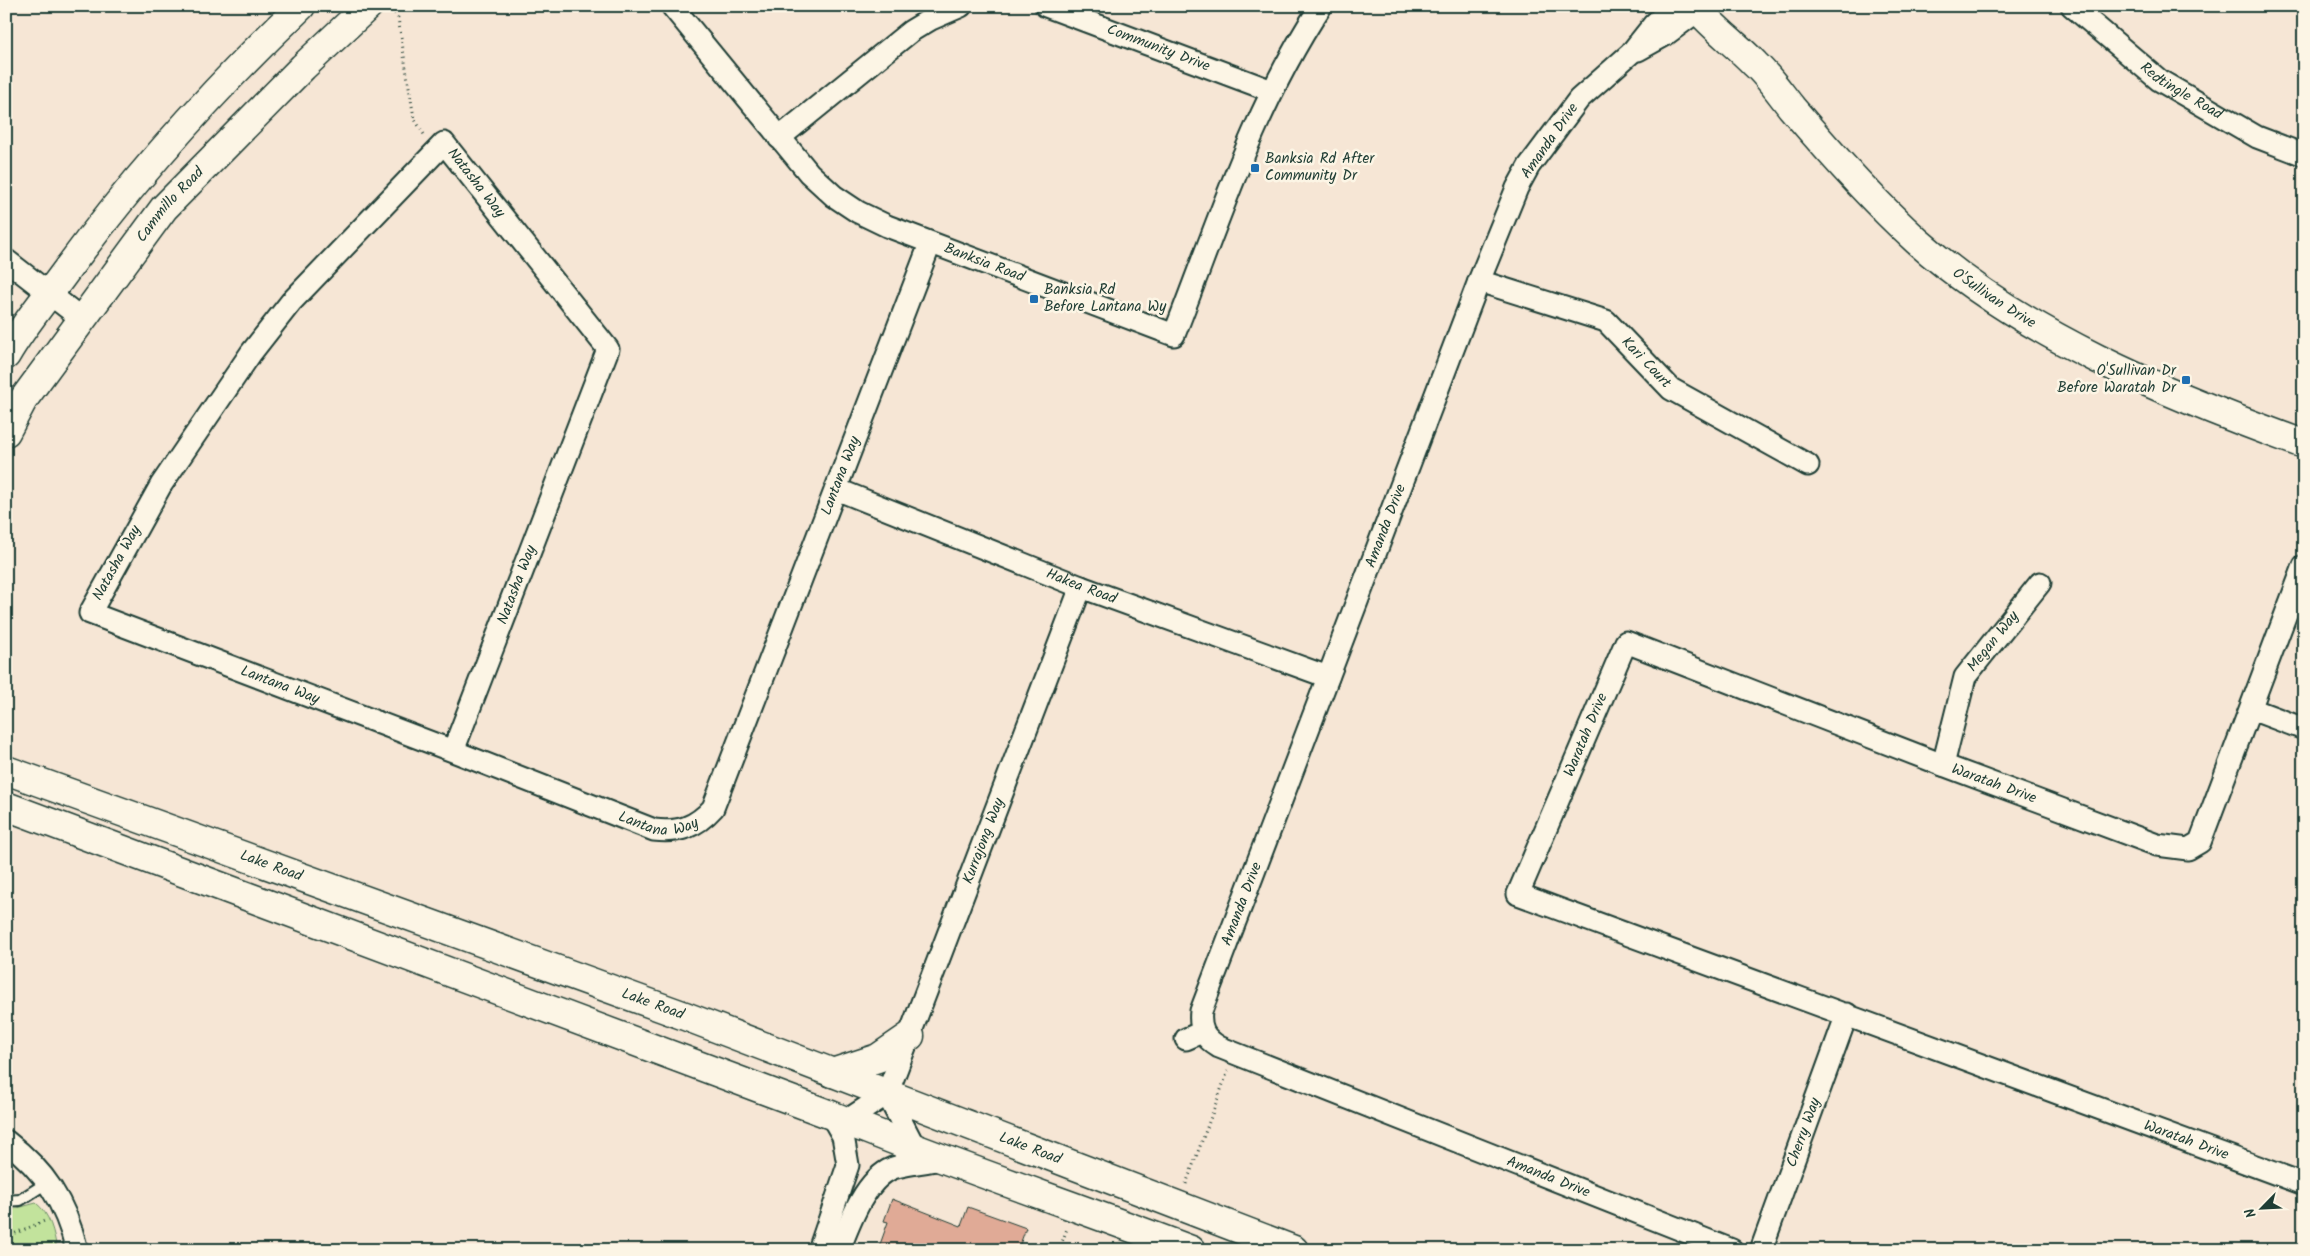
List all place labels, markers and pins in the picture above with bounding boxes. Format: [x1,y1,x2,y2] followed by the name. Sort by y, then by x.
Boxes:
[1265,147,1375,188] place label: Banksia Rd After Community Dr
[1249,162,1261,174] marker: Banksia Rd After Community Dr
[1044,278,1167,319] place label: Banksia Rd Before Lantana Wy
[1028,293,1040,305] marker: Banksia Rd Before Lantana Wy
[2057,359,2177,400] place label: O'Sullivan Dr Before Waratah Dr
[2180,374,2192,386] marker: O'Sullivan Dr Before Waratah Dr

